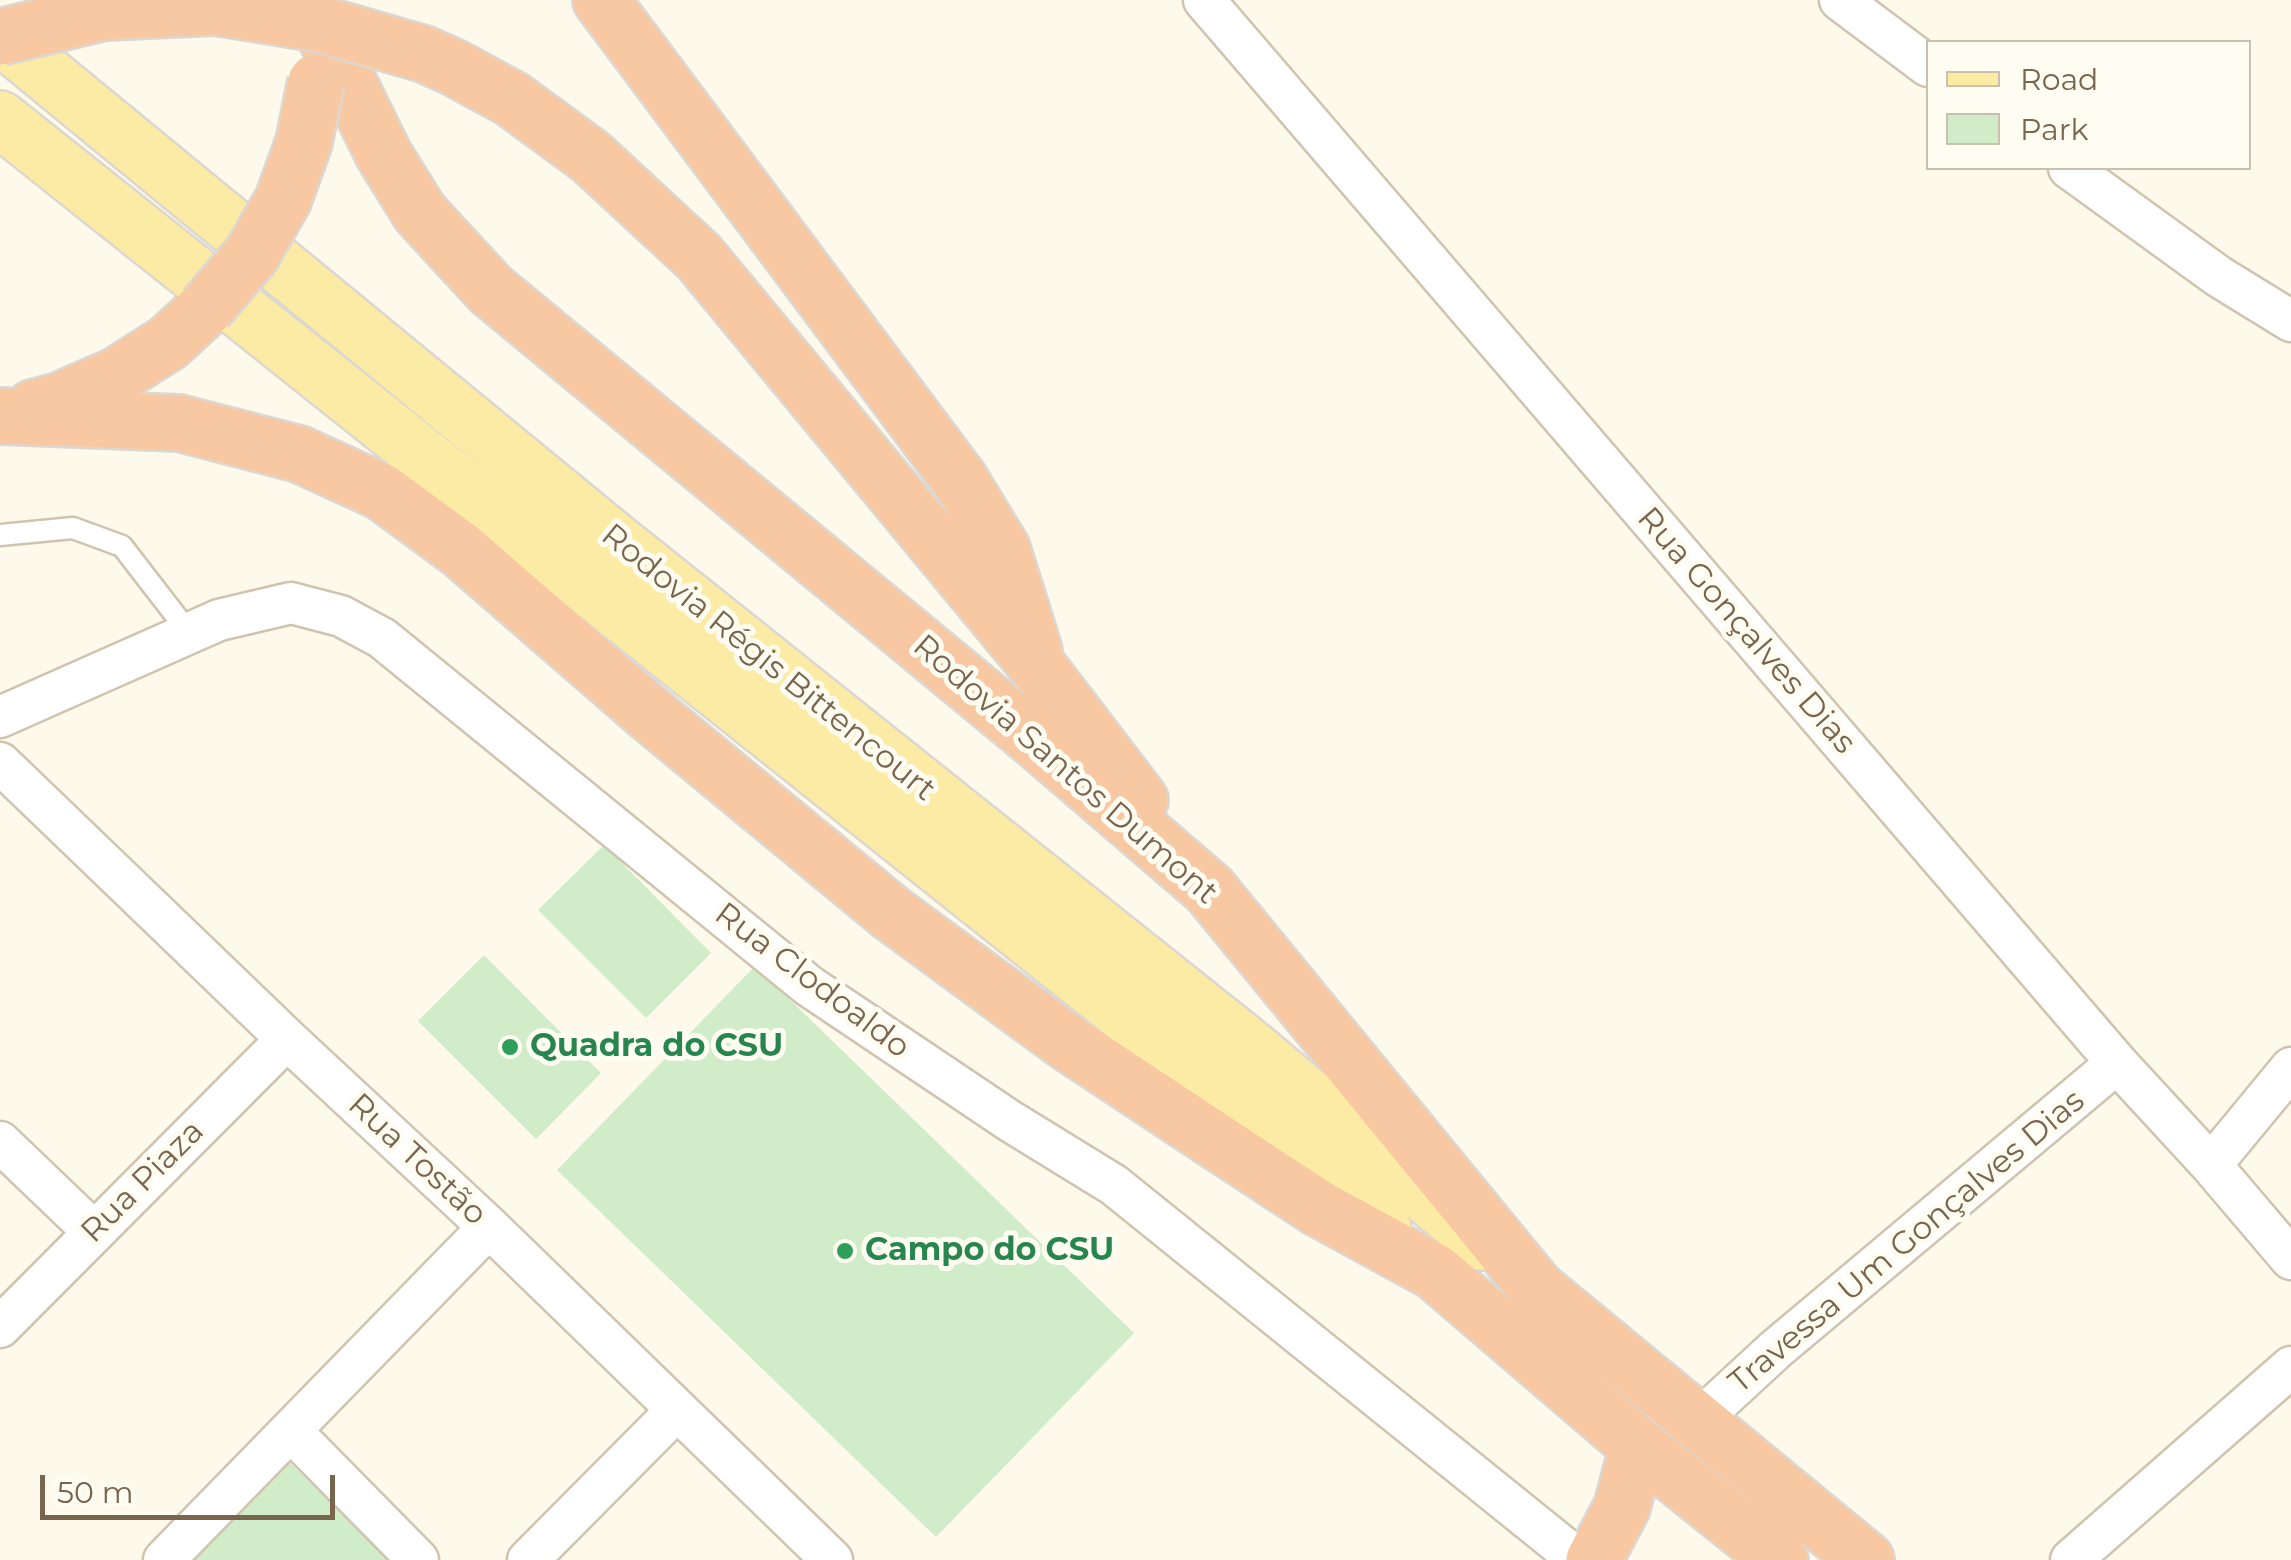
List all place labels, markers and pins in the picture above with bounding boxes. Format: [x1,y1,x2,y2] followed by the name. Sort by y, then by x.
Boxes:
[530,1028,783,1066] place label: Quadra do CSU
[499,1036,521,1058] marker: Quadra do CSU
[865,1232,1114,1270] place label: Campo do CSU
[834,1240,856,1262] marker: Campo do CSU

